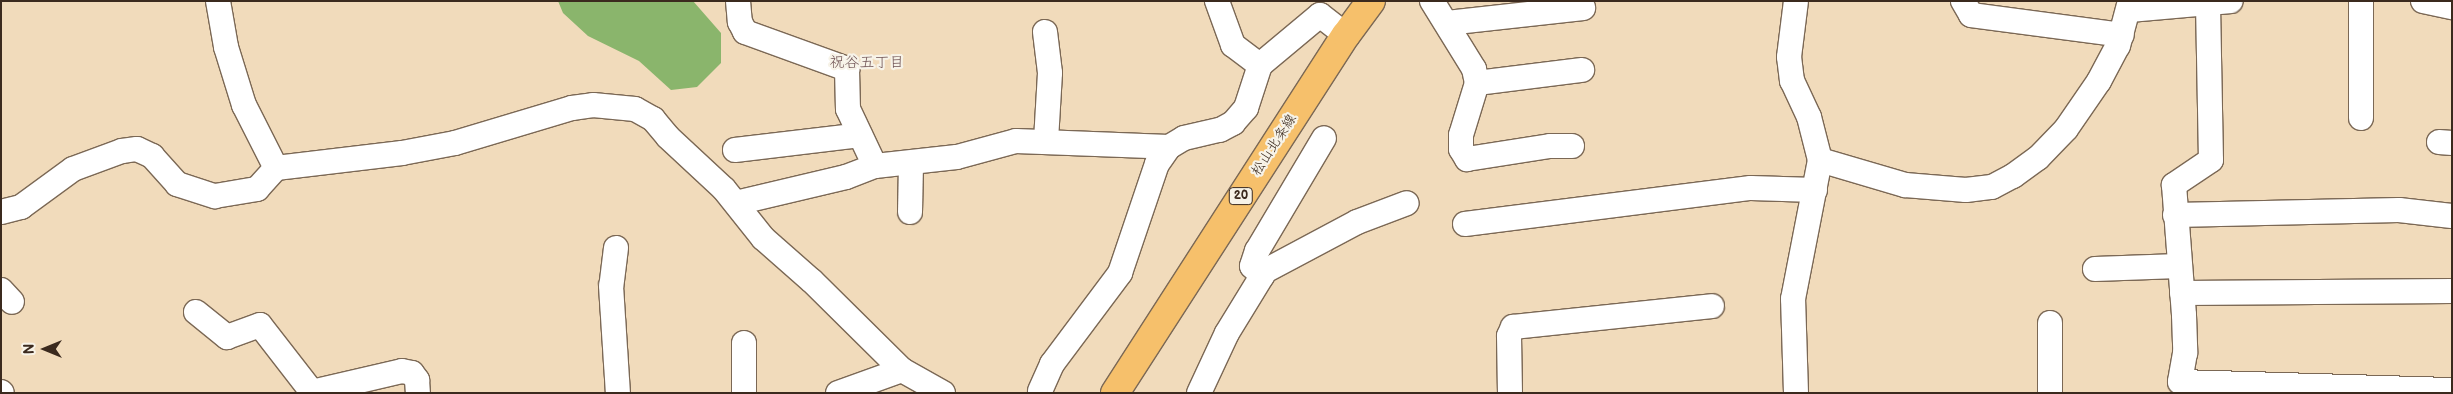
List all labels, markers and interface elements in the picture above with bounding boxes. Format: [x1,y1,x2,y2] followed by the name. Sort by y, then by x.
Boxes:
[830,54,904,72] district label: 祝谷五丁目
[1248,111,1300,179] street label: 松山北条線
[1228,187,1254,206] road number: 20
[20,324,70,374] north arrow
[21,344,38,354] text: N

